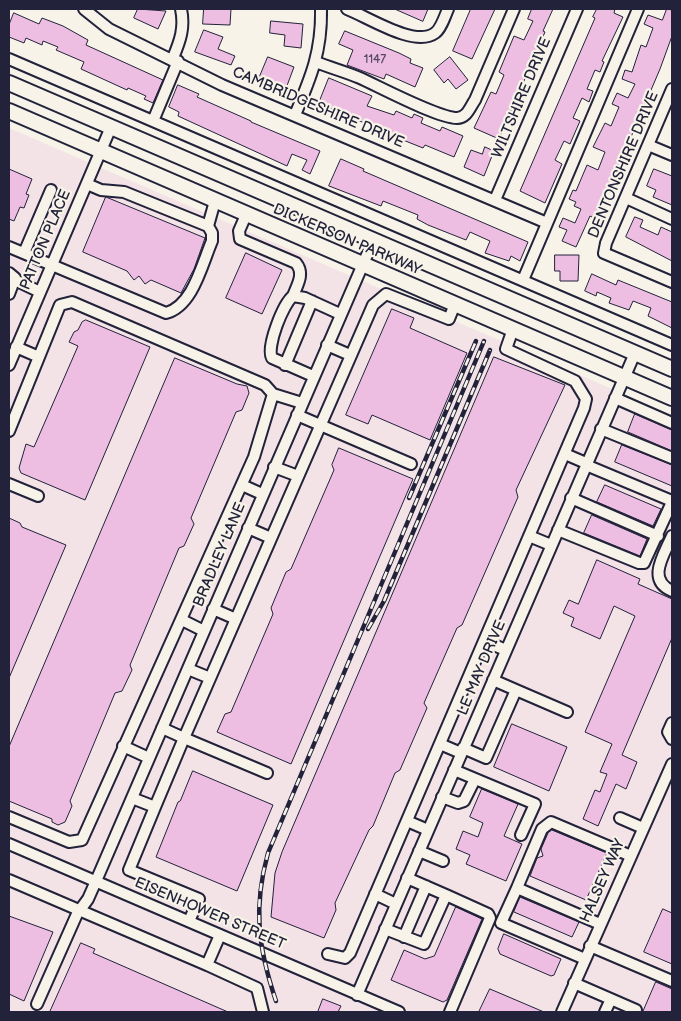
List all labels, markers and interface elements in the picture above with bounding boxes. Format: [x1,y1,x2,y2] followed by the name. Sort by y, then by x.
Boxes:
[488,35,556,161] street label: WILTSHIRE DRIVE
[364,53,386,67] house number: 1147
[229,64,407,152] street label: CAMBRIDGESHIRE DRIVE
[585,89,663,241] street label: DENTONSHIRE DRIVE
[17,187,75,293] street label: PATTON PLACE
[270,201,424,279] street label: DICKERSON PARKWAY
[190,500,250,610] street label: BRADLEY LANE
[454,618,510,718] street label: LE MAY DRIVE
[577,836,629,926] street label: HALSEY WAY
[132,874,288,954] street label: EISENHOWER STREET

